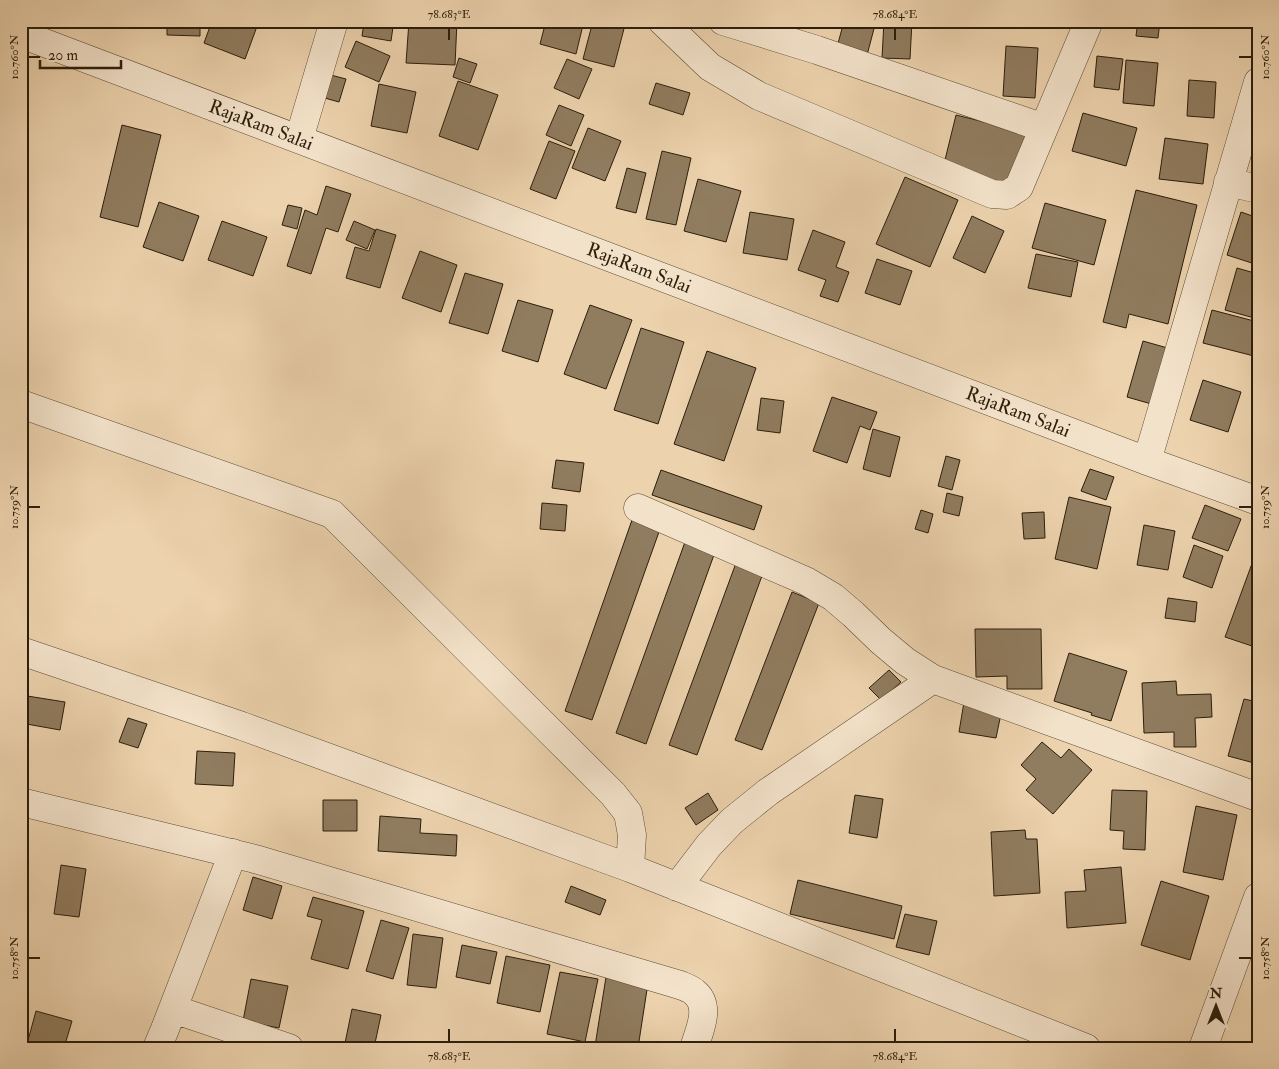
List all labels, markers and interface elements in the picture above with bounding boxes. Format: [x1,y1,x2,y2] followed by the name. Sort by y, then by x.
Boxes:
[428,7,471,22] text: 78.683°E
[873,7,918,22] text: 78.684°E
[7,34,22,79] text: 10.760°N
[1258,34,1273,79] text: 10.760°N
[40,38,121,70] scale bar
[48,46,78,65] text: 20 m
[205,94,317,156] street label: RajaRam Salai
[583,237,695,299] street label: RajaRam Salai
[962,381,1074,443] street label: RajaRam Salai
[7,485,22,529] text: 10.759°N
[1258,485,1273,529] text: 10.759°N
[7,936,22,980] text: 10.758°N
[1258,936,1273,980] text: 10.758°N
[1192,982,1242,1032] north arrow
[1209,985,1223,1002] text: N
[428,1049,471,1064] text: 78.683°E
[873,1049,918,1064] text: 78.684°E

